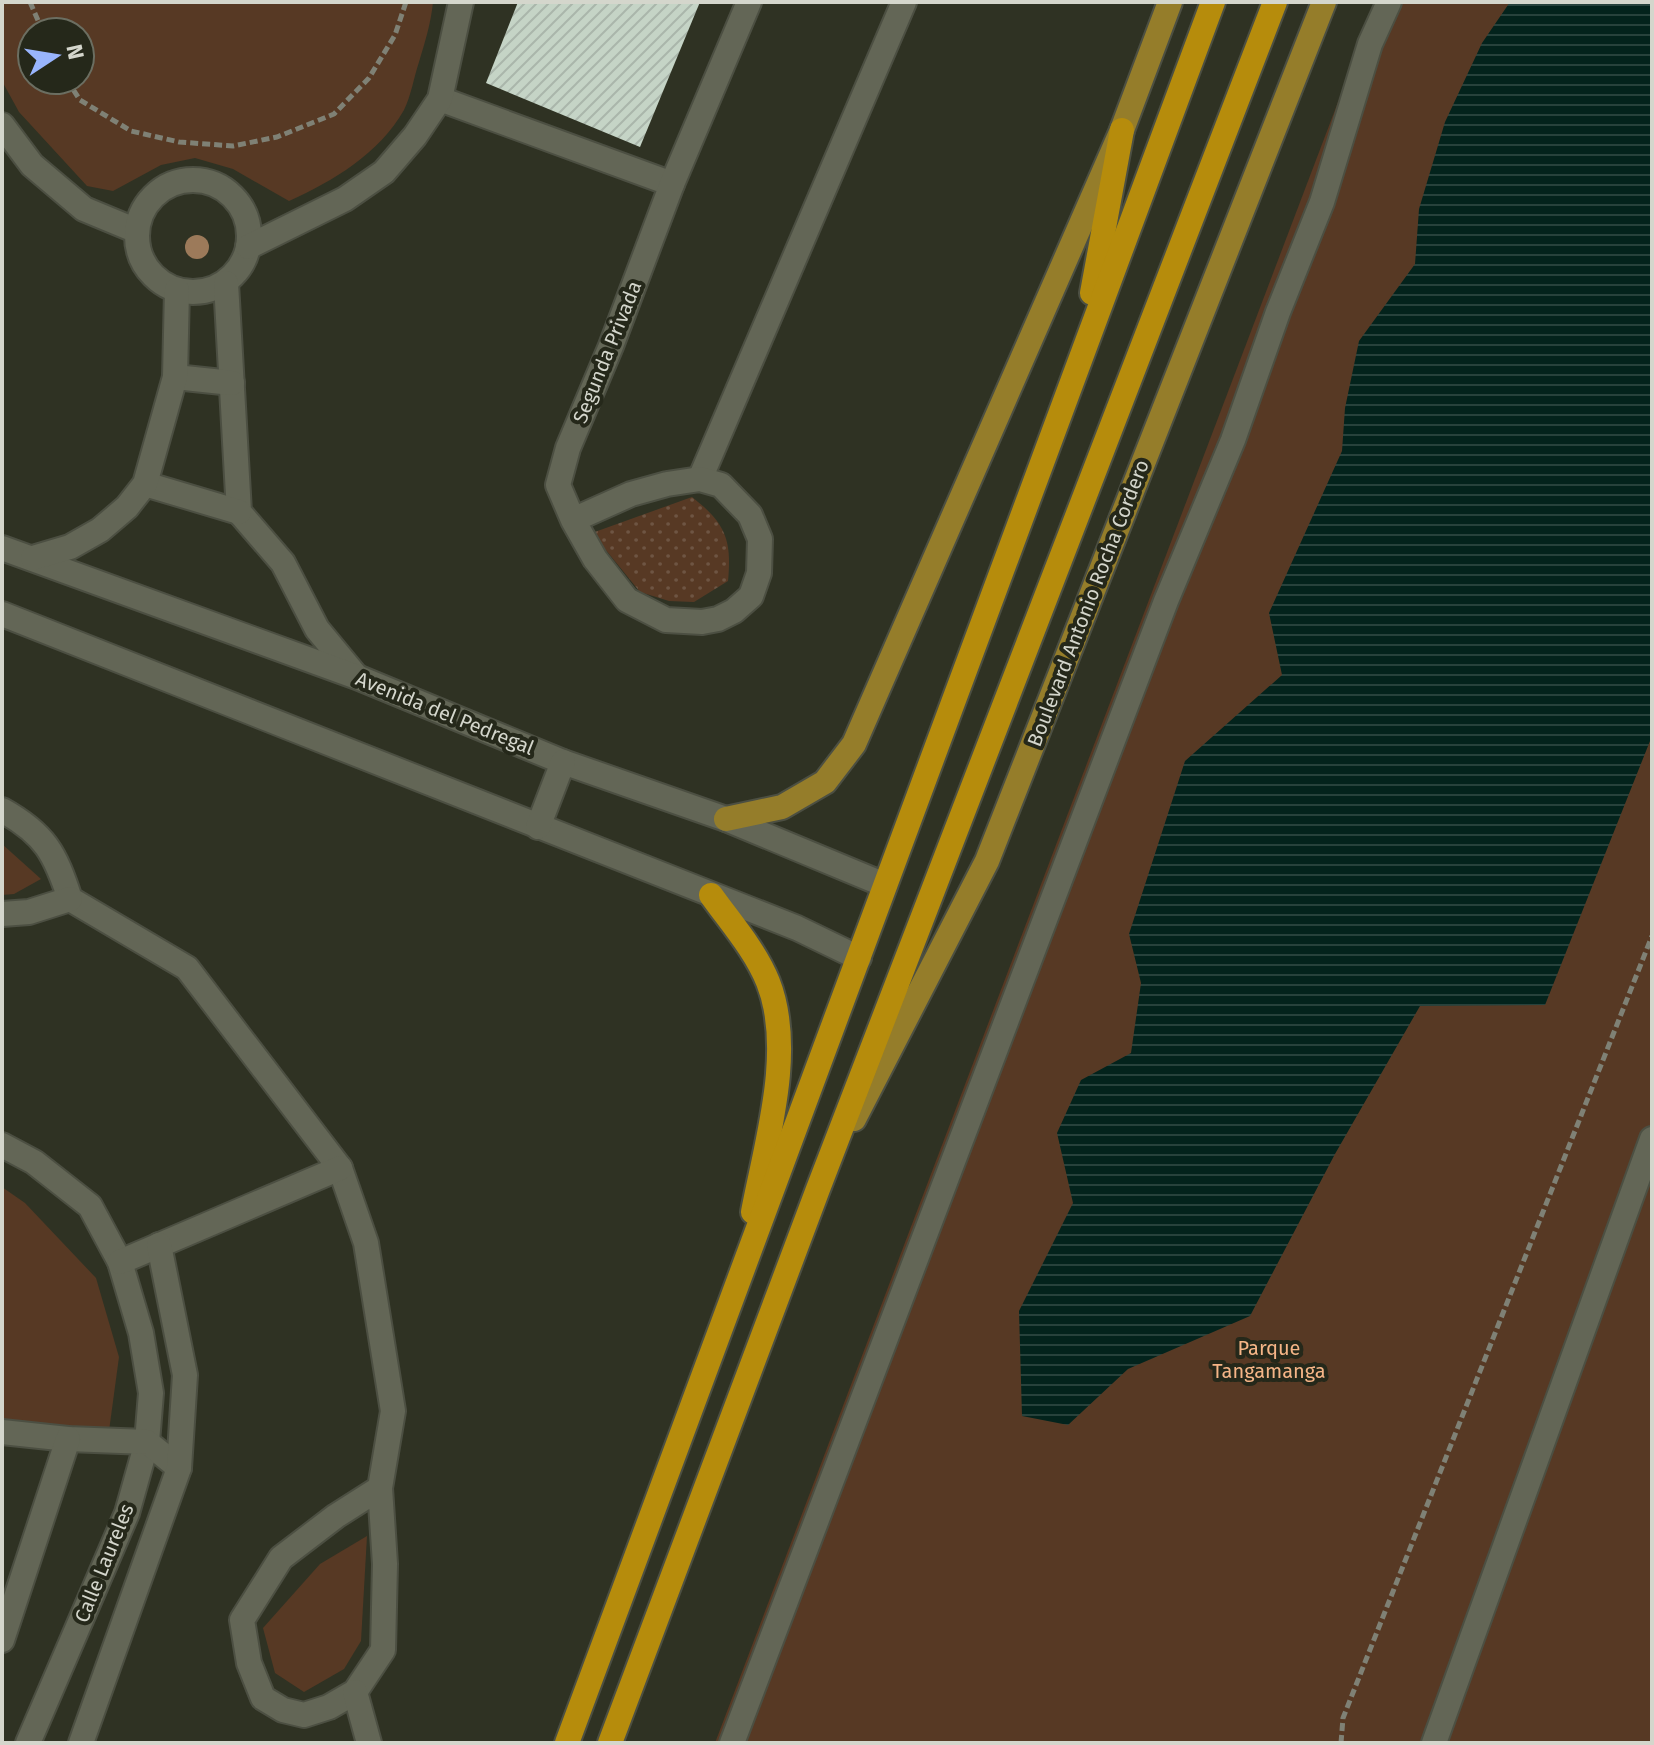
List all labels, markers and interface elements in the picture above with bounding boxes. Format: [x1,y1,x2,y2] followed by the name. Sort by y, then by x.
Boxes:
[16,16,96,96] north arrow
[60,42,90,62] text: N
[568,277,646,427] street label: Segunda Privada
[1022,456,1154,750] street label: Boulevard Antonio Rocha Cordero
[352,666,538,760] street label: Avenida del Pedregal
[1212,1336,1326,1383] park label: Parque Tangamanga
[69,1500,139,1626] street label: Calle Laureles

